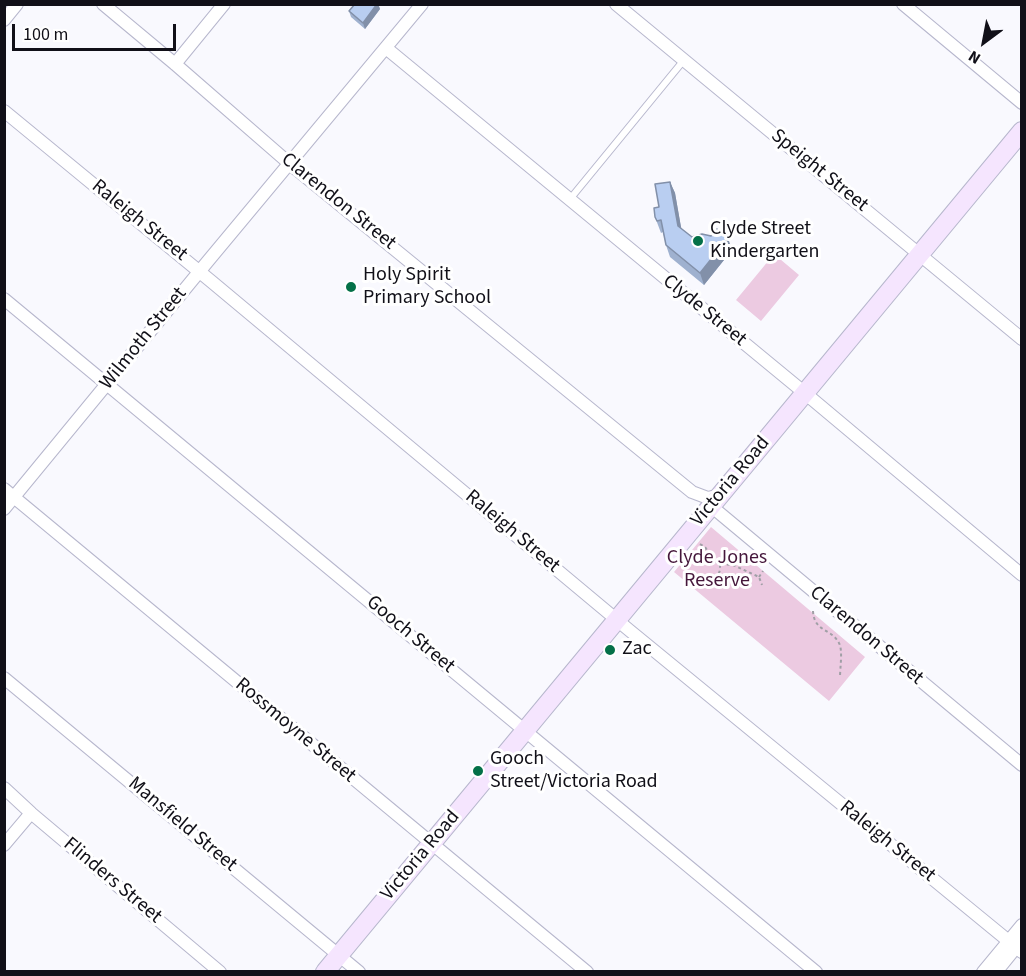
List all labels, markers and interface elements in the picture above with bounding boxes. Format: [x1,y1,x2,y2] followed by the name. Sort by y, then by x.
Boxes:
[15,12,178,50] scale bar
[954,12,1014,72] north arrow
[23,22,68,47] text: 100 m
[964,45,985,69] text: N
[765,124,873,218] street label: Speight Street
[276,148,400,256] street label: Clarendon Street
[86,175,192,267] street label: Raleigh Street
[710,218,819,265] place label: Clyde Street Kindergarten
[691,234,705,248] marker: Clyde Street Kindergarten
[363,264,491,311] place label: Holy Spirit Primary School
[657,270,751,352] street label: Clyde Street
[344,280,358,294] marker: Holy Spirit Primary School
[95,283,193,395] street label: Wilmoth Street
[686,432,776,532] street label: Victoria Road
[460,485,564,579] street label: Raleigh Street
[667,547,767,594] park label: Clyde Jones Reserve
[804,581,928,691] street label: Clarendon Street
[361,591,459,679] street label: Gooch Street
[622,638,652,662] place label: Zac
[603,643,617,657] marker: Zac
[230,673,360,789] street label: Rossmoyne Street
[490,748,658,795] place label: Gooch Street/Victoria Road
[471,764,485,778] marker: Gooch Street/Victoria Road
[123,772,241,878] street label: Mansfield Street
[834,796,940,888] street label: Raleigh Street
[376,806,466,906] street label: Victoria Road
[58,833,166,929] street label: Flinders Street

